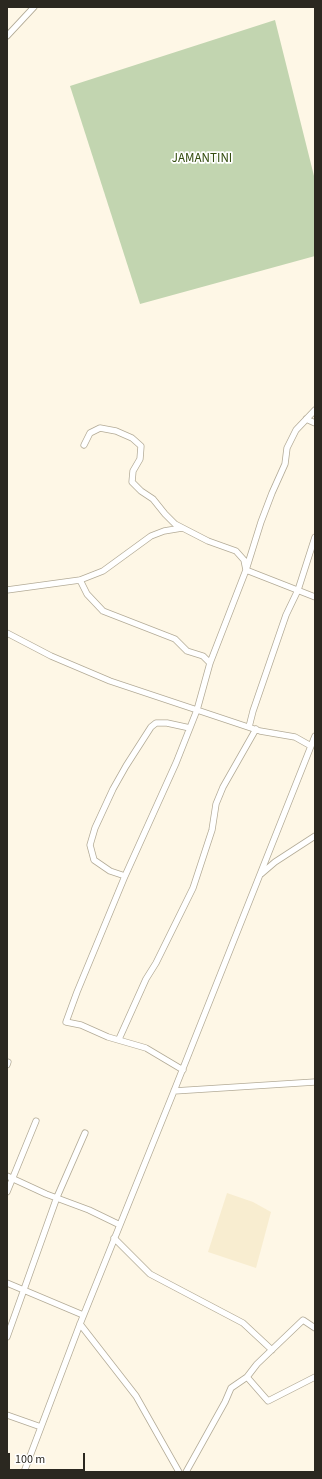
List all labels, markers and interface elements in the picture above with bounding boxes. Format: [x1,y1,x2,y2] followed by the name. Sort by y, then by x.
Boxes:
[172,151,232,167] park label: JAMANTINI
[10,1445,87,1471] scale bar
[15,1451,45,1468] text: 100 m

